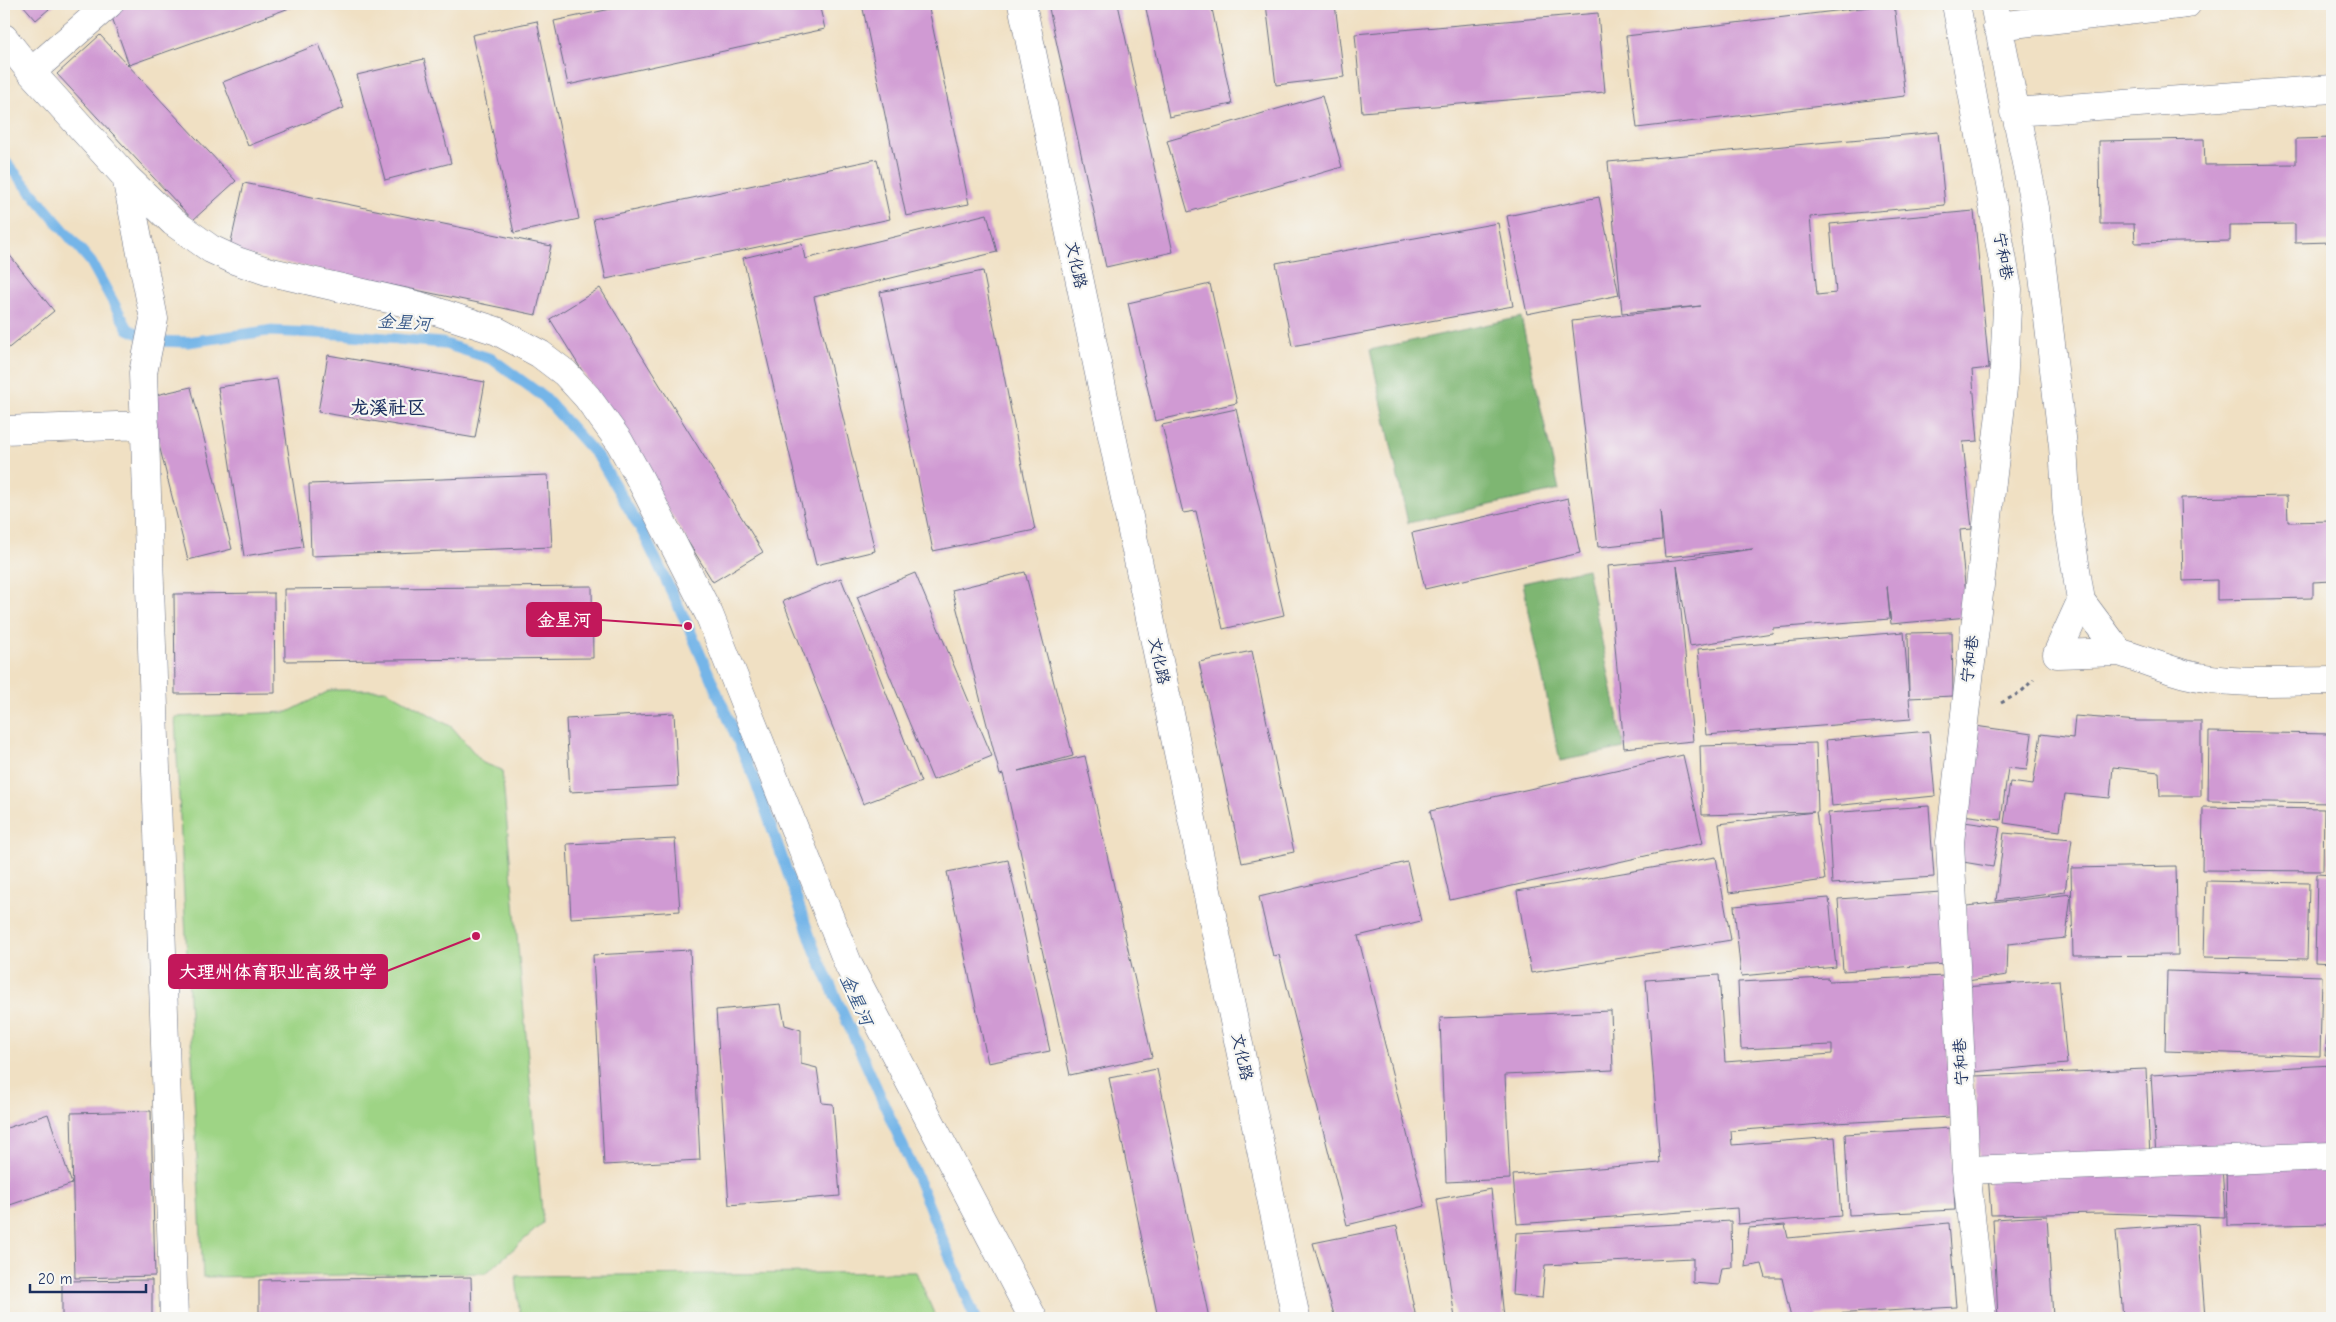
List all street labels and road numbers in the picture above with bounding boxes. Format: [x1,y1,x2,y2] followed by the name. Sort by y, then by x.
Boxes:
[1990,231,2016,281] street label: 宁和巷
[1062,240,1090,290] street label: 文化路
[1958,634,1982,684] street label: 宁和巷
[1145,636,1173,686] street label: 文化路
[1228,1032,1256,1082] street label: 文化路
[1951,1038,1971,1086] street label: 宁和巷

